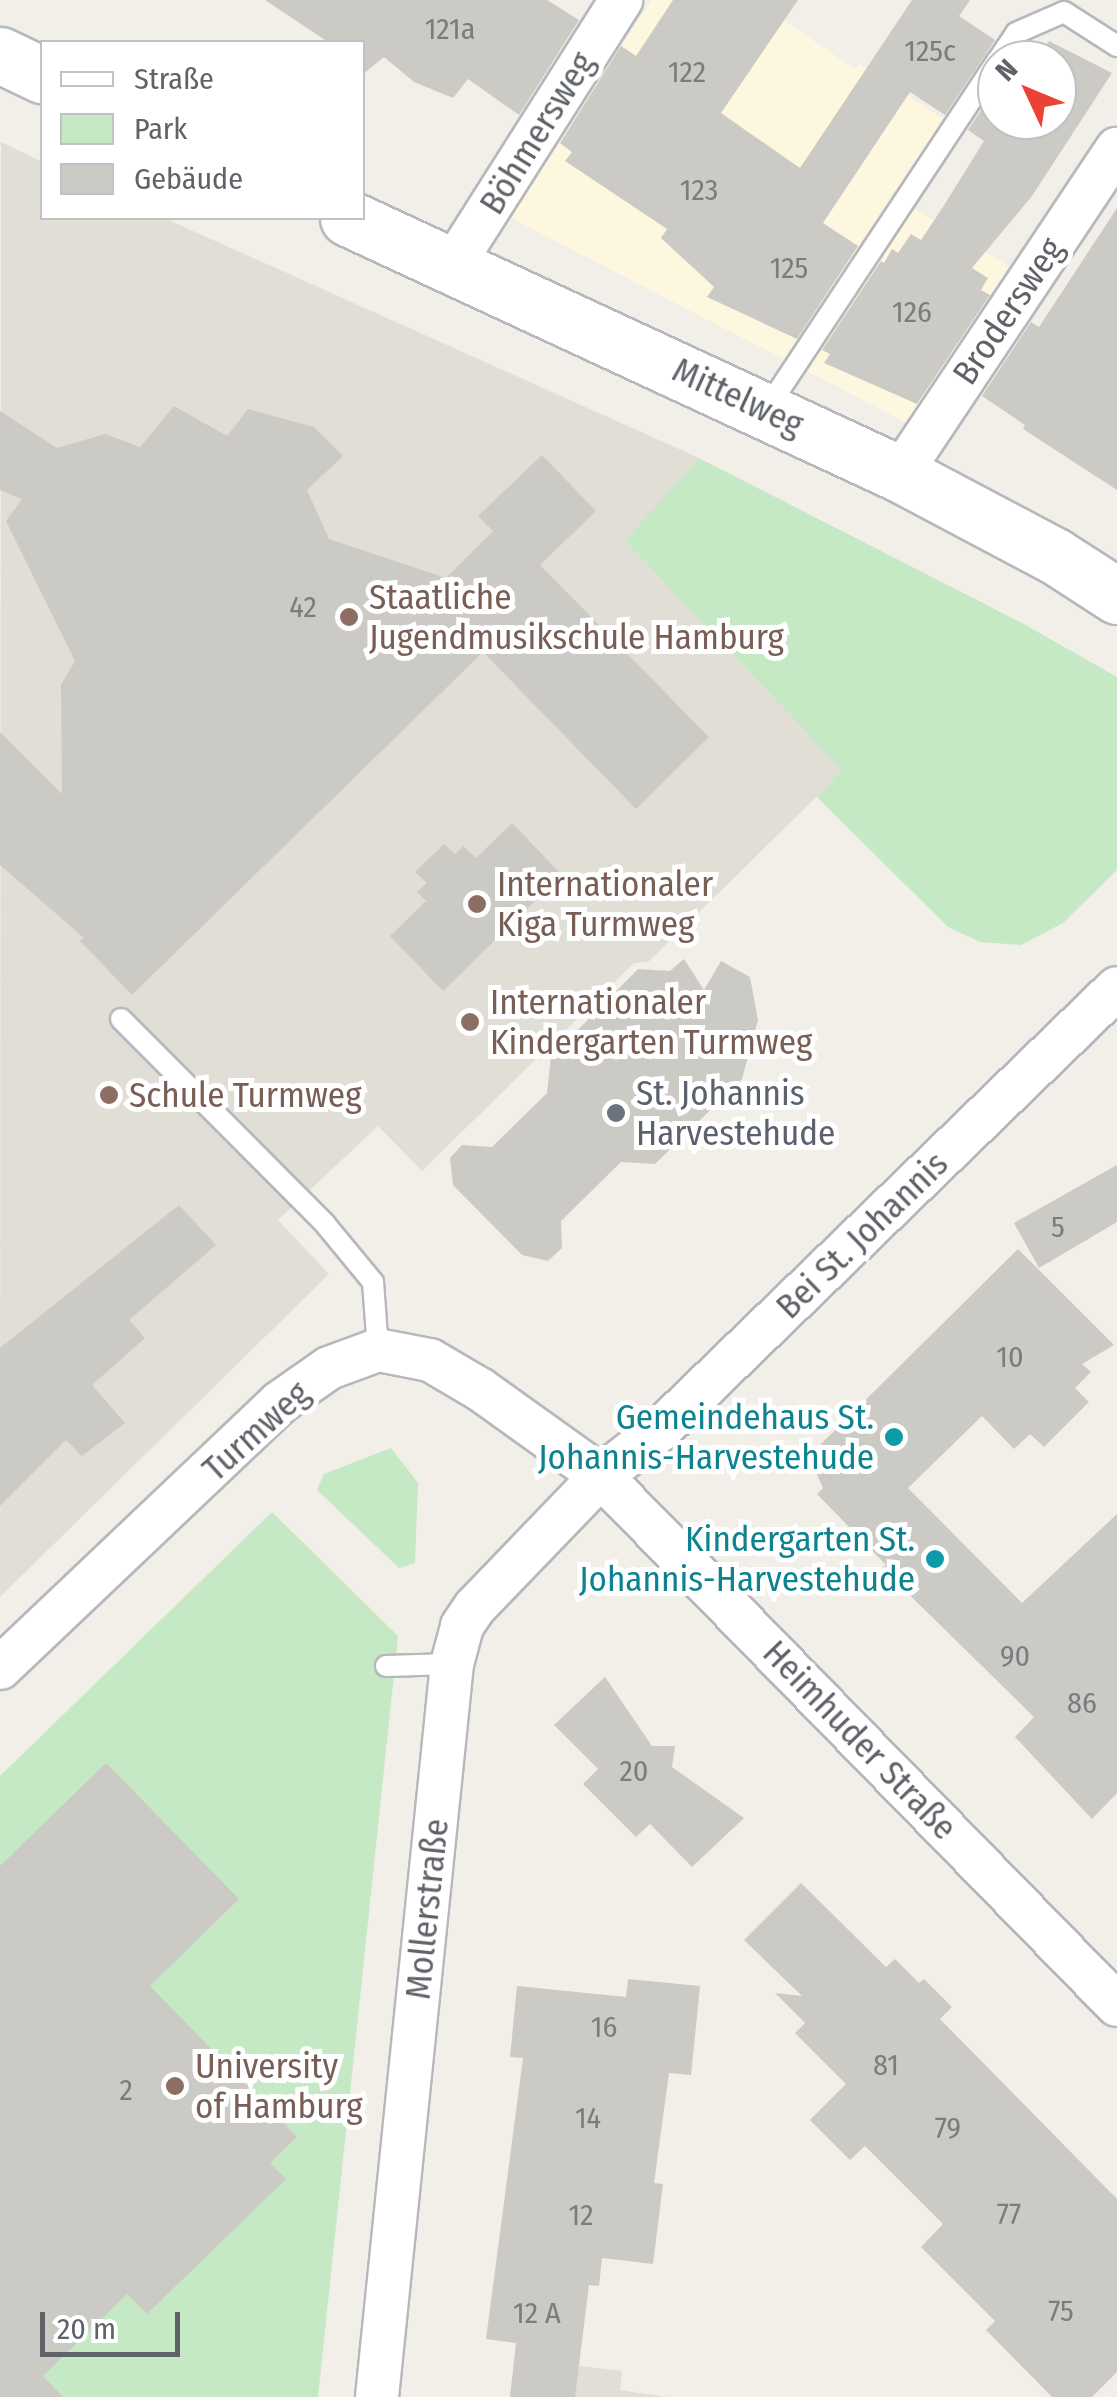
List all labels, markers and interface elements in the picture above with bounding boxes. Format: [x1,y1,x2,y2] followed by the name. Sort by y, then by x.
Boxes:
[425,11,475,47] house number: 121a
[904,33,956,69] house number: 125c
[40,40,365,220] legend
[977,40,1077,140] north arrow
[471,44,603,222] street label: Böhmersweg
[989,53,1024,88] text: N
[668,54,706,90] house number: 122
[134,61,214,97] text: Straße
[134,111,187,147] text: Park
[134,161,243,197] text: Gebäude
[680,172,718,208] house number: 123
[944,230,1072,392] street label: Brodersweg
[770,250,808,286] house number: 125
[892,294,932,330] house number: 126
[666,349,810,445] street label: Mittelweg
[369,576,784,658] place label: Staatliche Jugendmusikschule Hamburg
[289,589,317,625] house number: 42
[338,606,360,628] marker: Staatliche Jugendmusikschule Hamburg
[497,863,713,945] place label: Internationaler Kiga Turmweg
[466,893,488,915] marker: Internationaler Kiga Turmweg
[490,981,812,1063] place label: Internationaler Kindergarten Turmweg
[459,1011,481,1033] marker: Internationaler Kindergarten Turmweg
[636,1072,835,1154] place label: St. Johannis Harvestehude
[129,1074,362,1116] place label: Schule Turmweg
[98,1084,120,1106] marker: Schule Turmweg
[605,1102,627,1124] marker: St. Johannis Harvestehude
[767,1143,957,1327] street label: Bei St. Johannis
[1051,1209,1065,1245] house number: 5
[996,1339,1024,1375] house number: 10
[194,1372,318,1490] street label: Turmweg
[538,1396,874,1478] place label: Gemeindehaus St. Johannis-Harvestehude
[883,1426,905,1448] marker: Gemeindehaus St. Johannis-Harvestehude
[579,1518,915,1600] place label: Kindergarten St. Johannis-Harvestehude
[924,1548,946,1570] marker: Kindergarten St. Johannis-Harvestehude
[754,1632,966,1848] street label: Heimhuder Straße
[1000,1638,1030,1674] house number: 90
[1067,1685,1097,1721] house number: 86
[620,1753,648,1789] house number: 20
[397,1817,457,2001] street label: Mollerstraße
[591,2009,617,2045] house number: 16
[195,2045,363,2127] place label: University of Hamburg
[873,2047,899,2083] house number: 81
[119,2072,133,2108] house number: 2
[164,2075,186,2097] marker: University of Hamburg
[575,2100,601,2136] house number: 14
[935,2110,961,2146] house number: 79
[997,2196,1021,2232] house number: 77
[569,2197,593,2233] house number: 12
[45,2292,185,2354] scale bar
[1048,2293,1074,2329] house number: 75
[513,2295,561,2331] house number: 12 A
[57,2311,116,2347] text: 20 m

